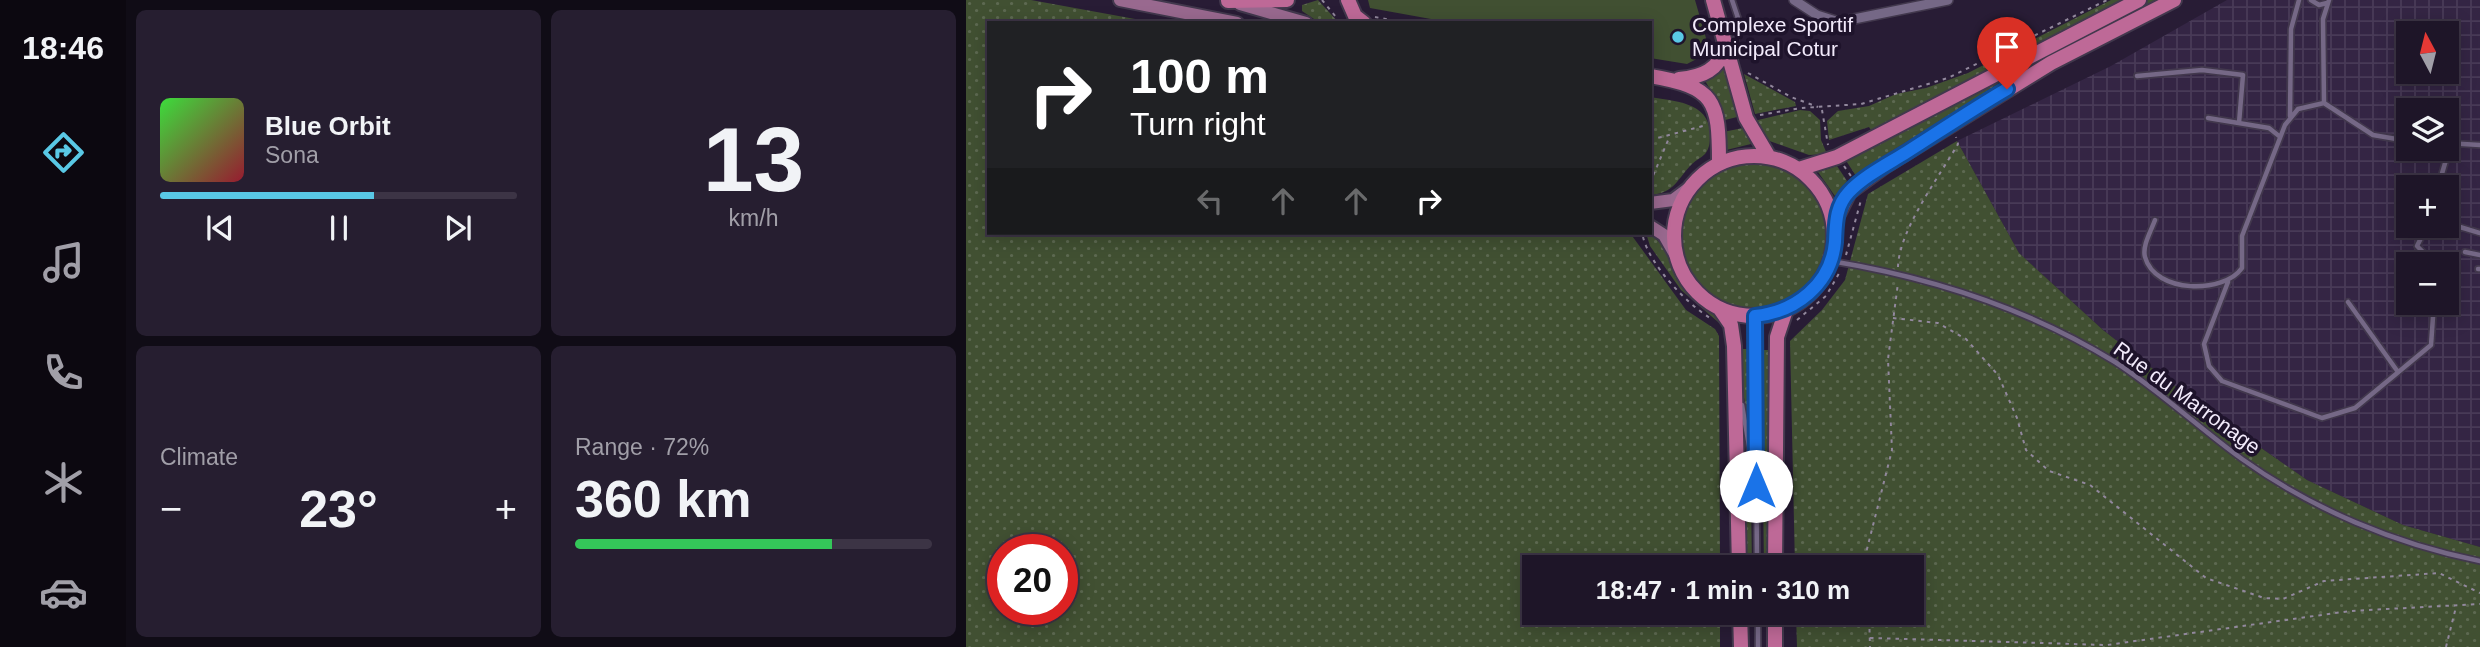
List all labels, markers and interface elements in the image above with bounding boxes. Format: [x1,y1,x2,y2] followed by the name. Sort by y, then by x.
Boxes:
[1692,13,1853,60] place label: Complexe Sportif Municipal Cotur
[1977,17,2037,89] pin
[2396,21,2459,84] north arrow
[2396,21,2459,315] map controls
[1988,28,2026,66] icon: arrive
[1670,29,1686,45] marker: Complexe Sportif Municipal Cotur
[22,30,104,66] text: 18:46
[1015,49,1106,140] icon: right
[1130,49,1269,103] text: 100 m
[2396,98,2459,161] button: layers
[1130,106,1266,142] text: Turn right
[703,109,804,210] text: 13
[265,111,391,141] text: Blue Orbit
[39,128,88,177] icon: directions
[265,142,319,168] text: Sona
[2396,175,2459,238] button: +
[1191,182,1229,220] icon: left
[1264,182,1302,220] icon: ahead
[1337,182,1375,220] icon: ahead
[1410,182,1448,220] icon: right
[729,205,778,231] text: km/h
[201,209,239,247] icon: previous
[320,209,358,247] icon: pause
[439,209,477,247] icon: next
[39,238,88,287] icon: music
[2396,252,2459,315] button: −
[2110,337,2265,458] street label: Rue du Marronage
[39,348,88,397] icon: phone
[575,434,709,460] text: Range · 72%
[160,444,238,470] text: Climate
[1719,449,1793,523] position arrow
[39,458,88,507] icon: climate
[575,470,751,528] text: 360 km
[299,480,378,538] text: 23°
[160,488,182,530] text: −
[495,488,517,530] text: +
[987,534,1078,625] speed limit sign: 20
[39,568,88,617] icon: car
[1596,575,1850,605] text: 18:47 · 1 min · 310 m

